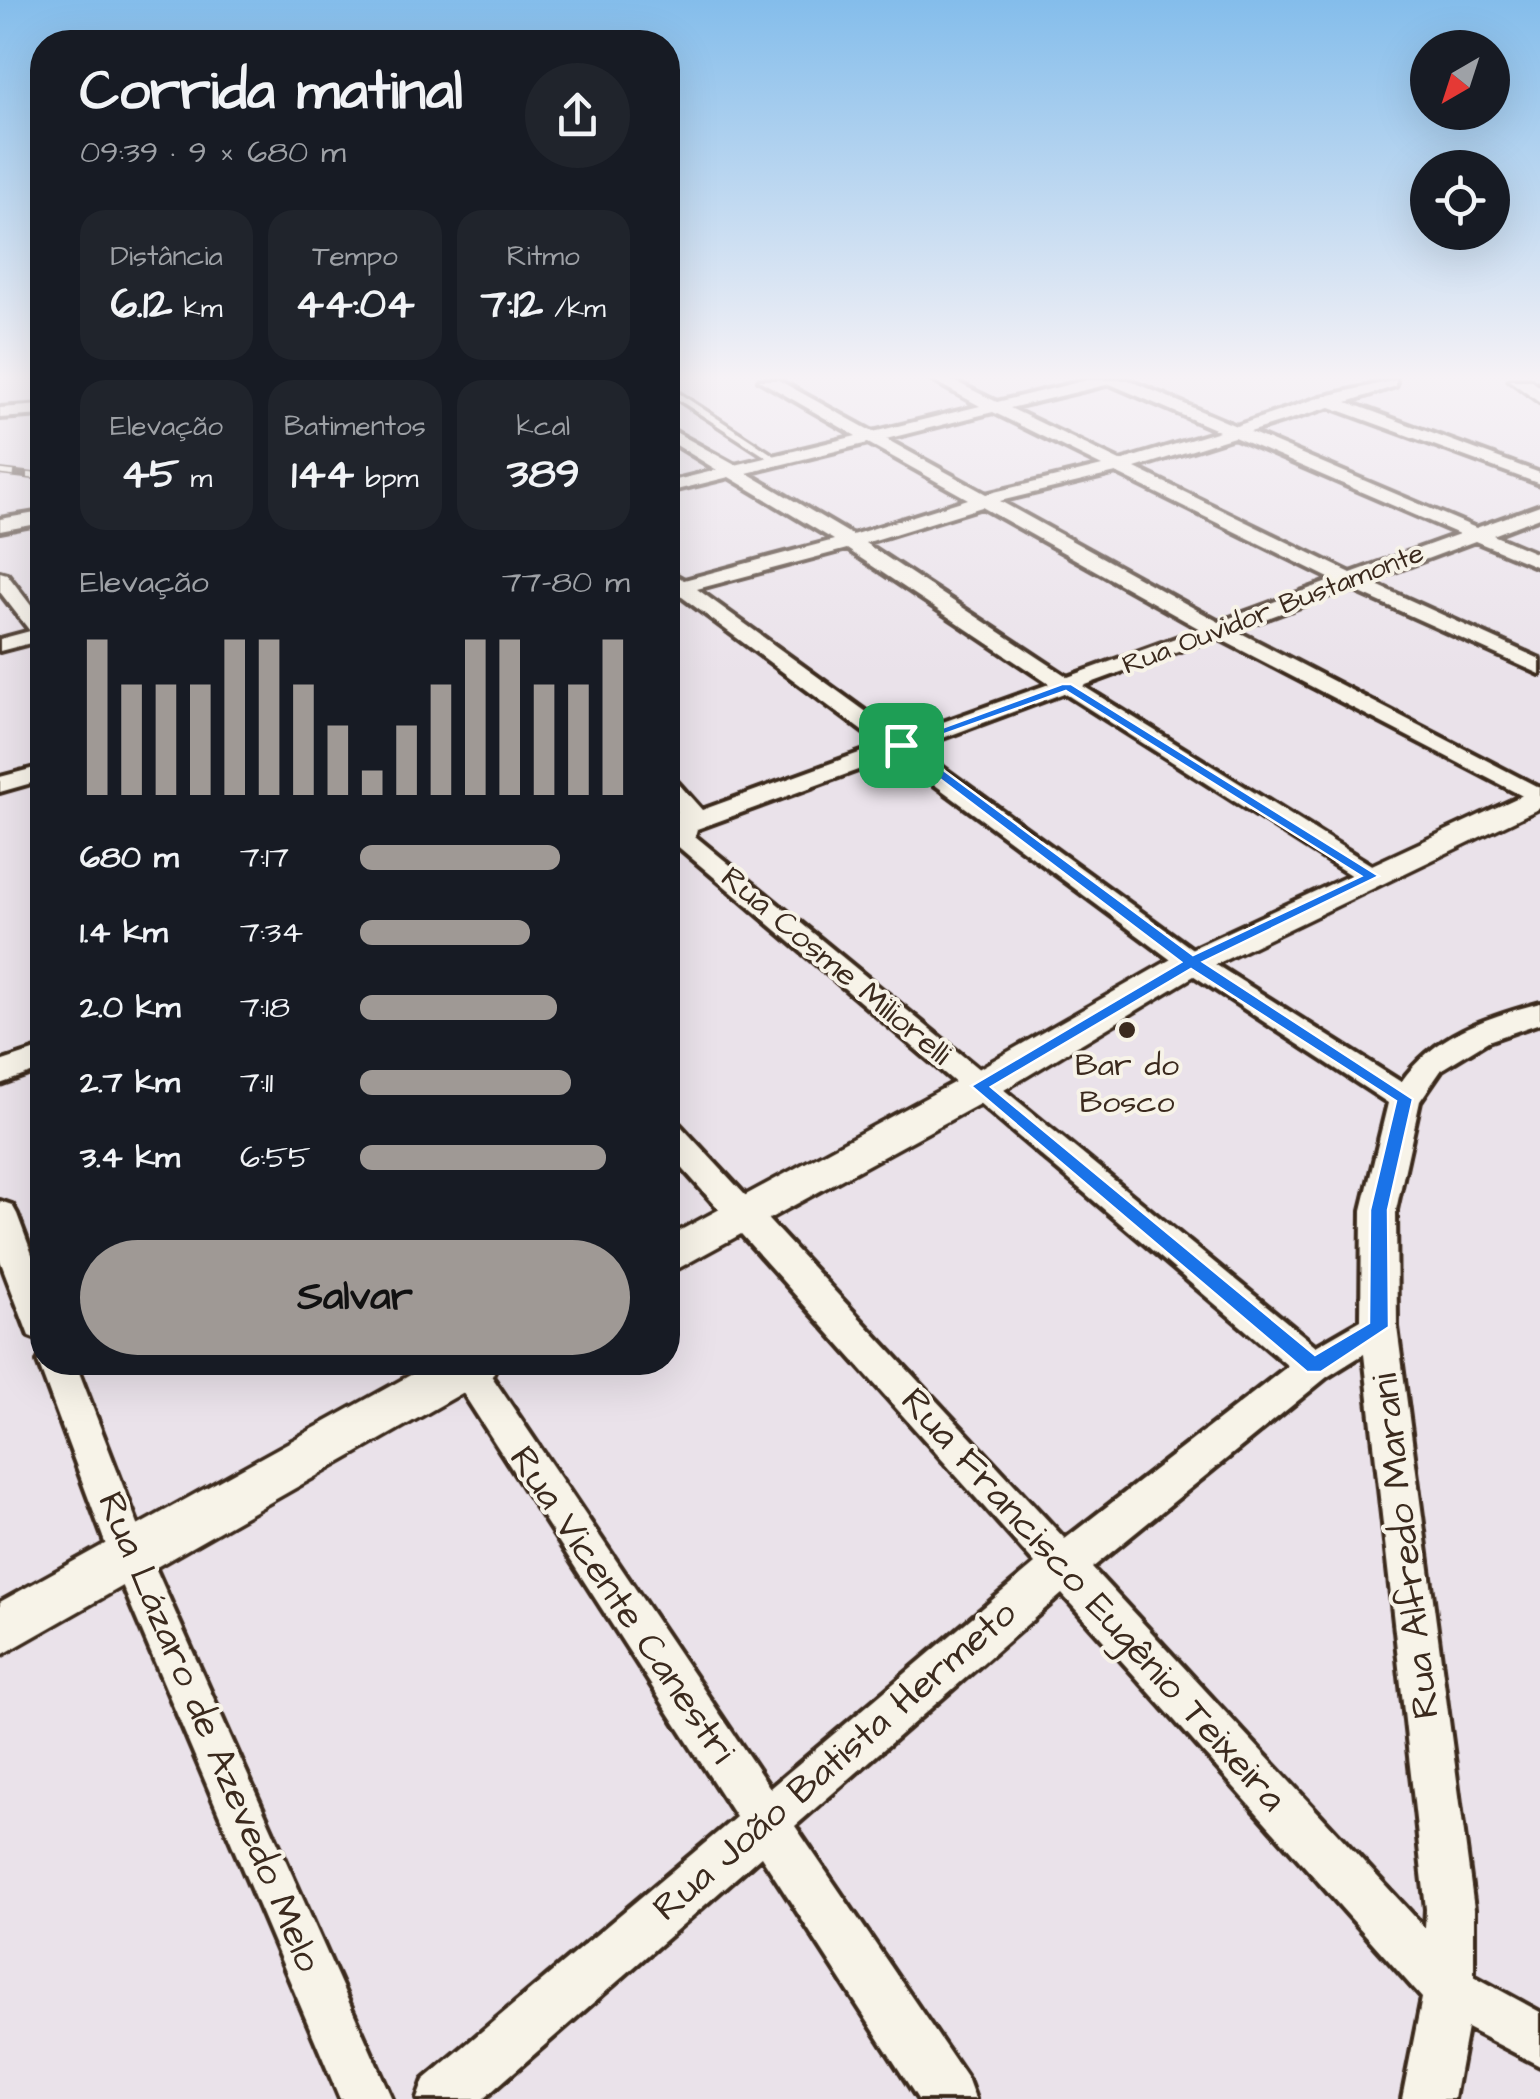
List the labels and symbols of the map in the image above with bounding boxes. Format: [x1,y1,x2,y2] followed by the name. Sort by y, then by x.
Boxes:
[1410,30,1510,130] north arrow
[1117,533,1429,685] street label: Rua Ouvidor Bustamonte
[859,703,944,788] pin
[711,856,961,1076] street label: Rua Cosme Miliorelli
[1116,1019,1138,1041] marker: Bar do Bosco
[1075,1043,1179,1125] place label: Bar do Bosco
[1359,1370,1453,1721] street label: Rua Alfredo Marani
[888,1377,1298,1823] street label: Rua Francisco Eugênio Teixeira
[496,1436,748,1774] street label: Rua Vicente Canestri
[84,1484,334,1980] street label: Rua Lázaro de Azevedo Melo
[642,1588,1028,1934] street label: Rua João Batista Hermeto

